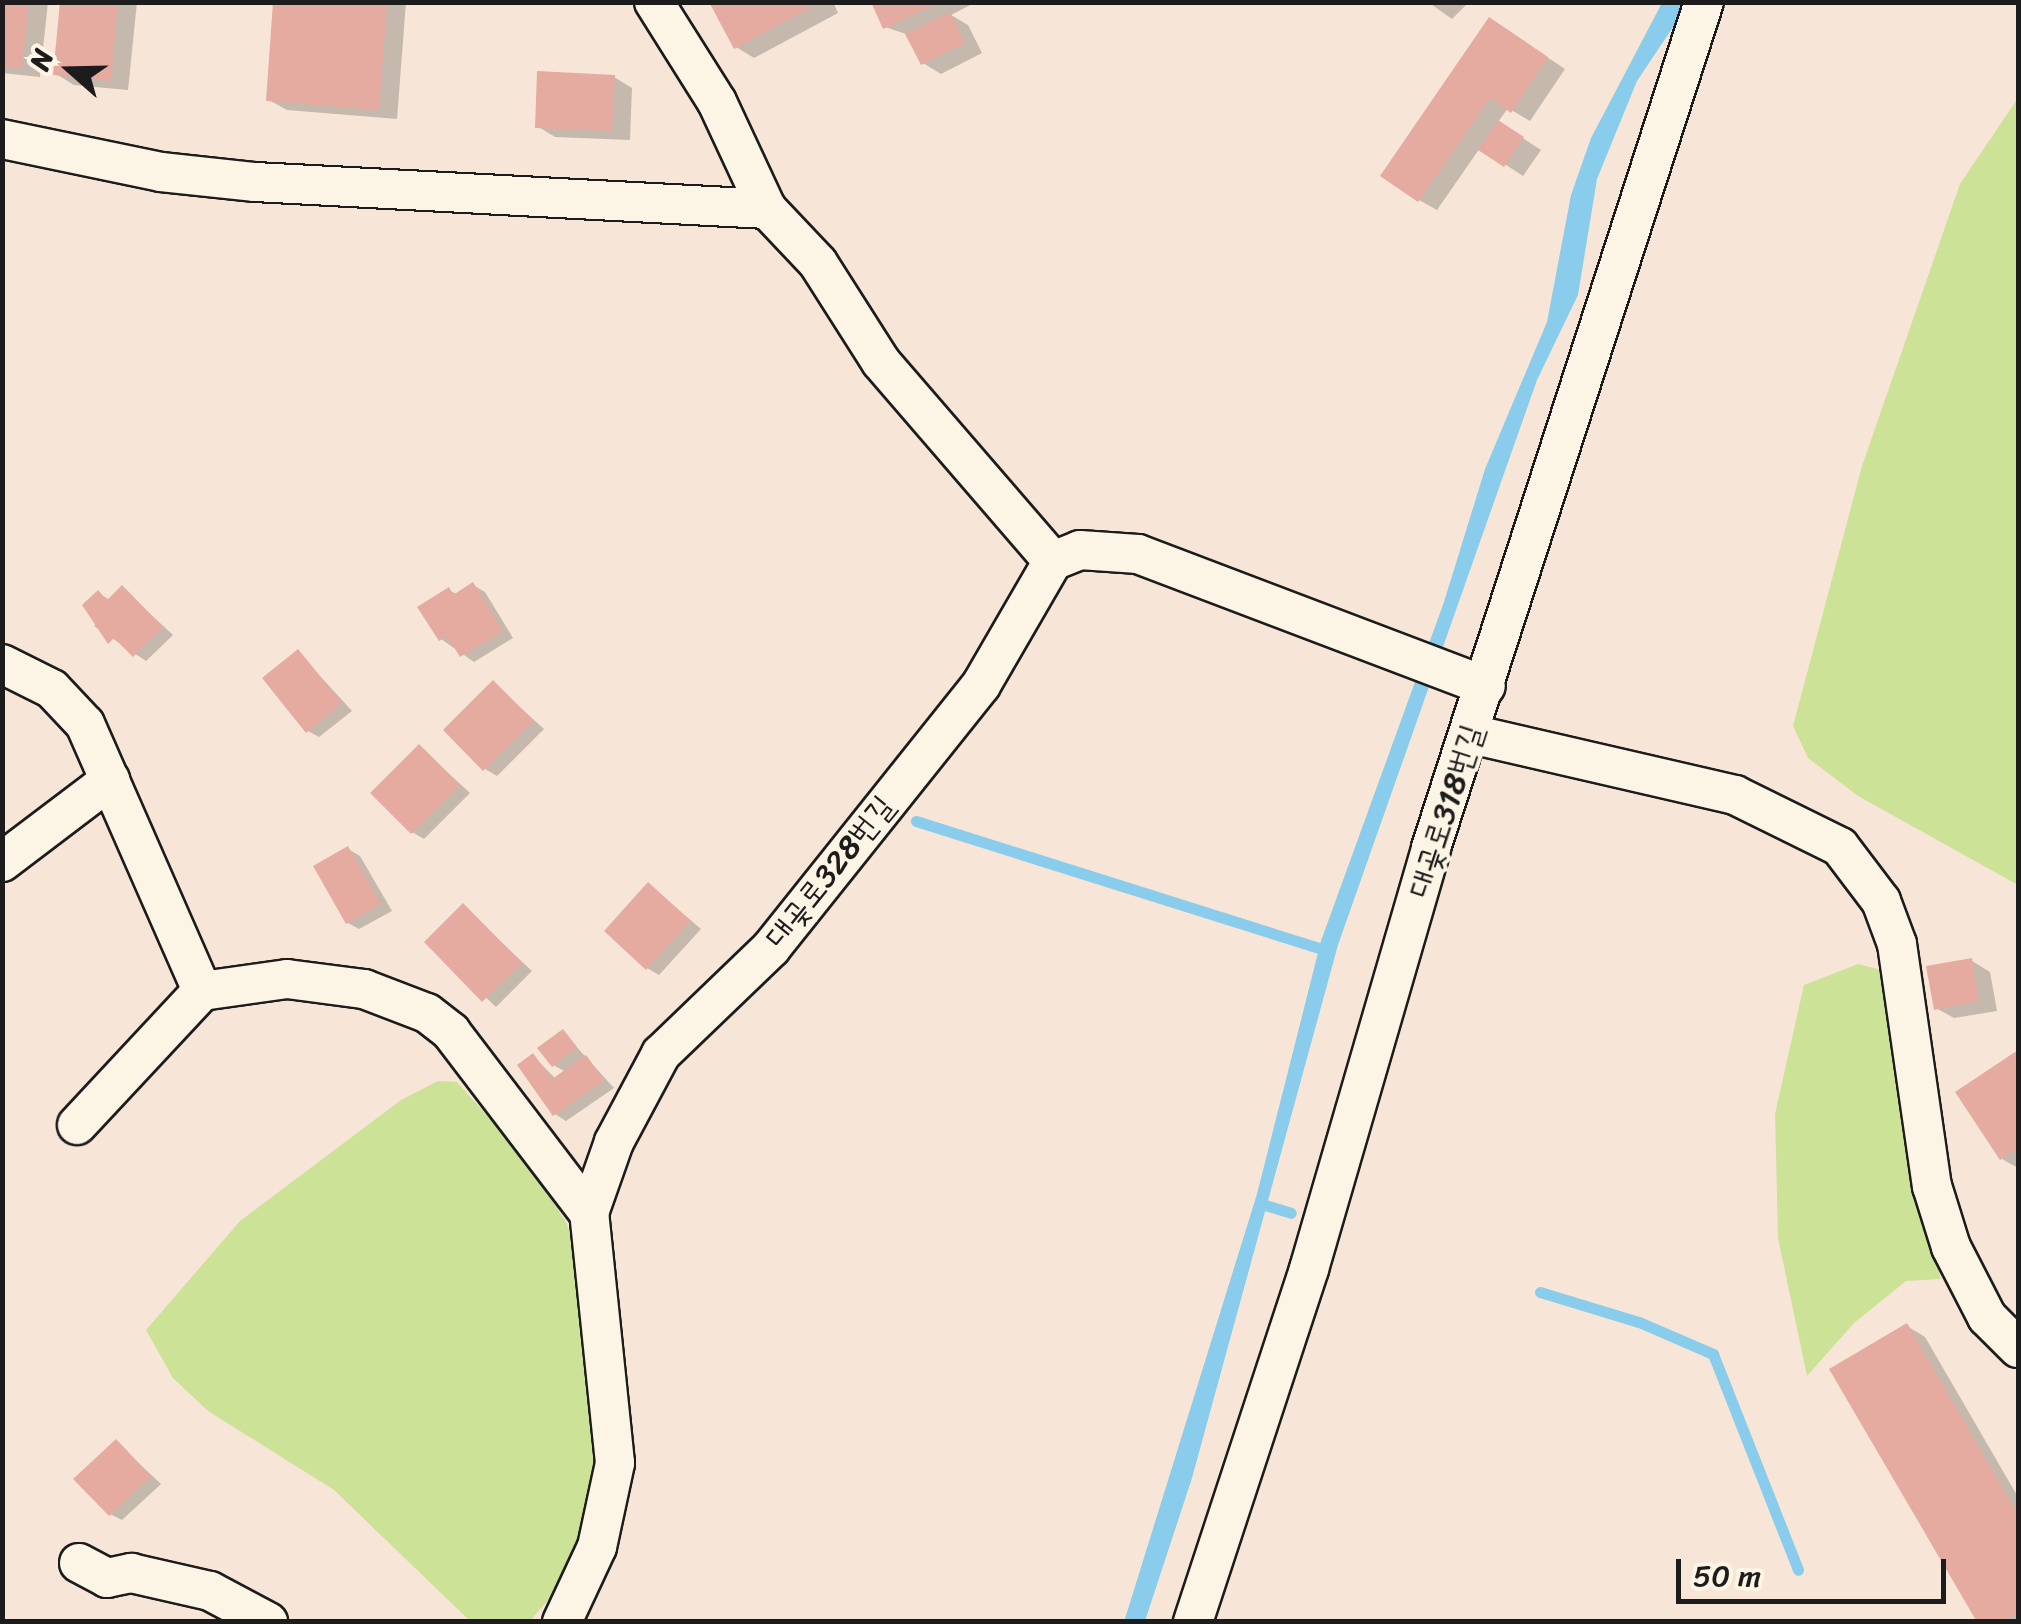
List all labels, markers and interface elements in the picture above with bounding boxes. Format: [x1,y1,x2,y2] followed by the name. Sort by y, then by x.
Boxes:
[20,20,120,120] north arrow
[15,42,68,77] text: N
[1400,720,1492,902] street label: 대곶로318번길
[757,788,903,956] street label: 대곶로328번길
[1681,1539,1951,1601] scale bar
[1693,1549,1761,1603] text: 50 m

